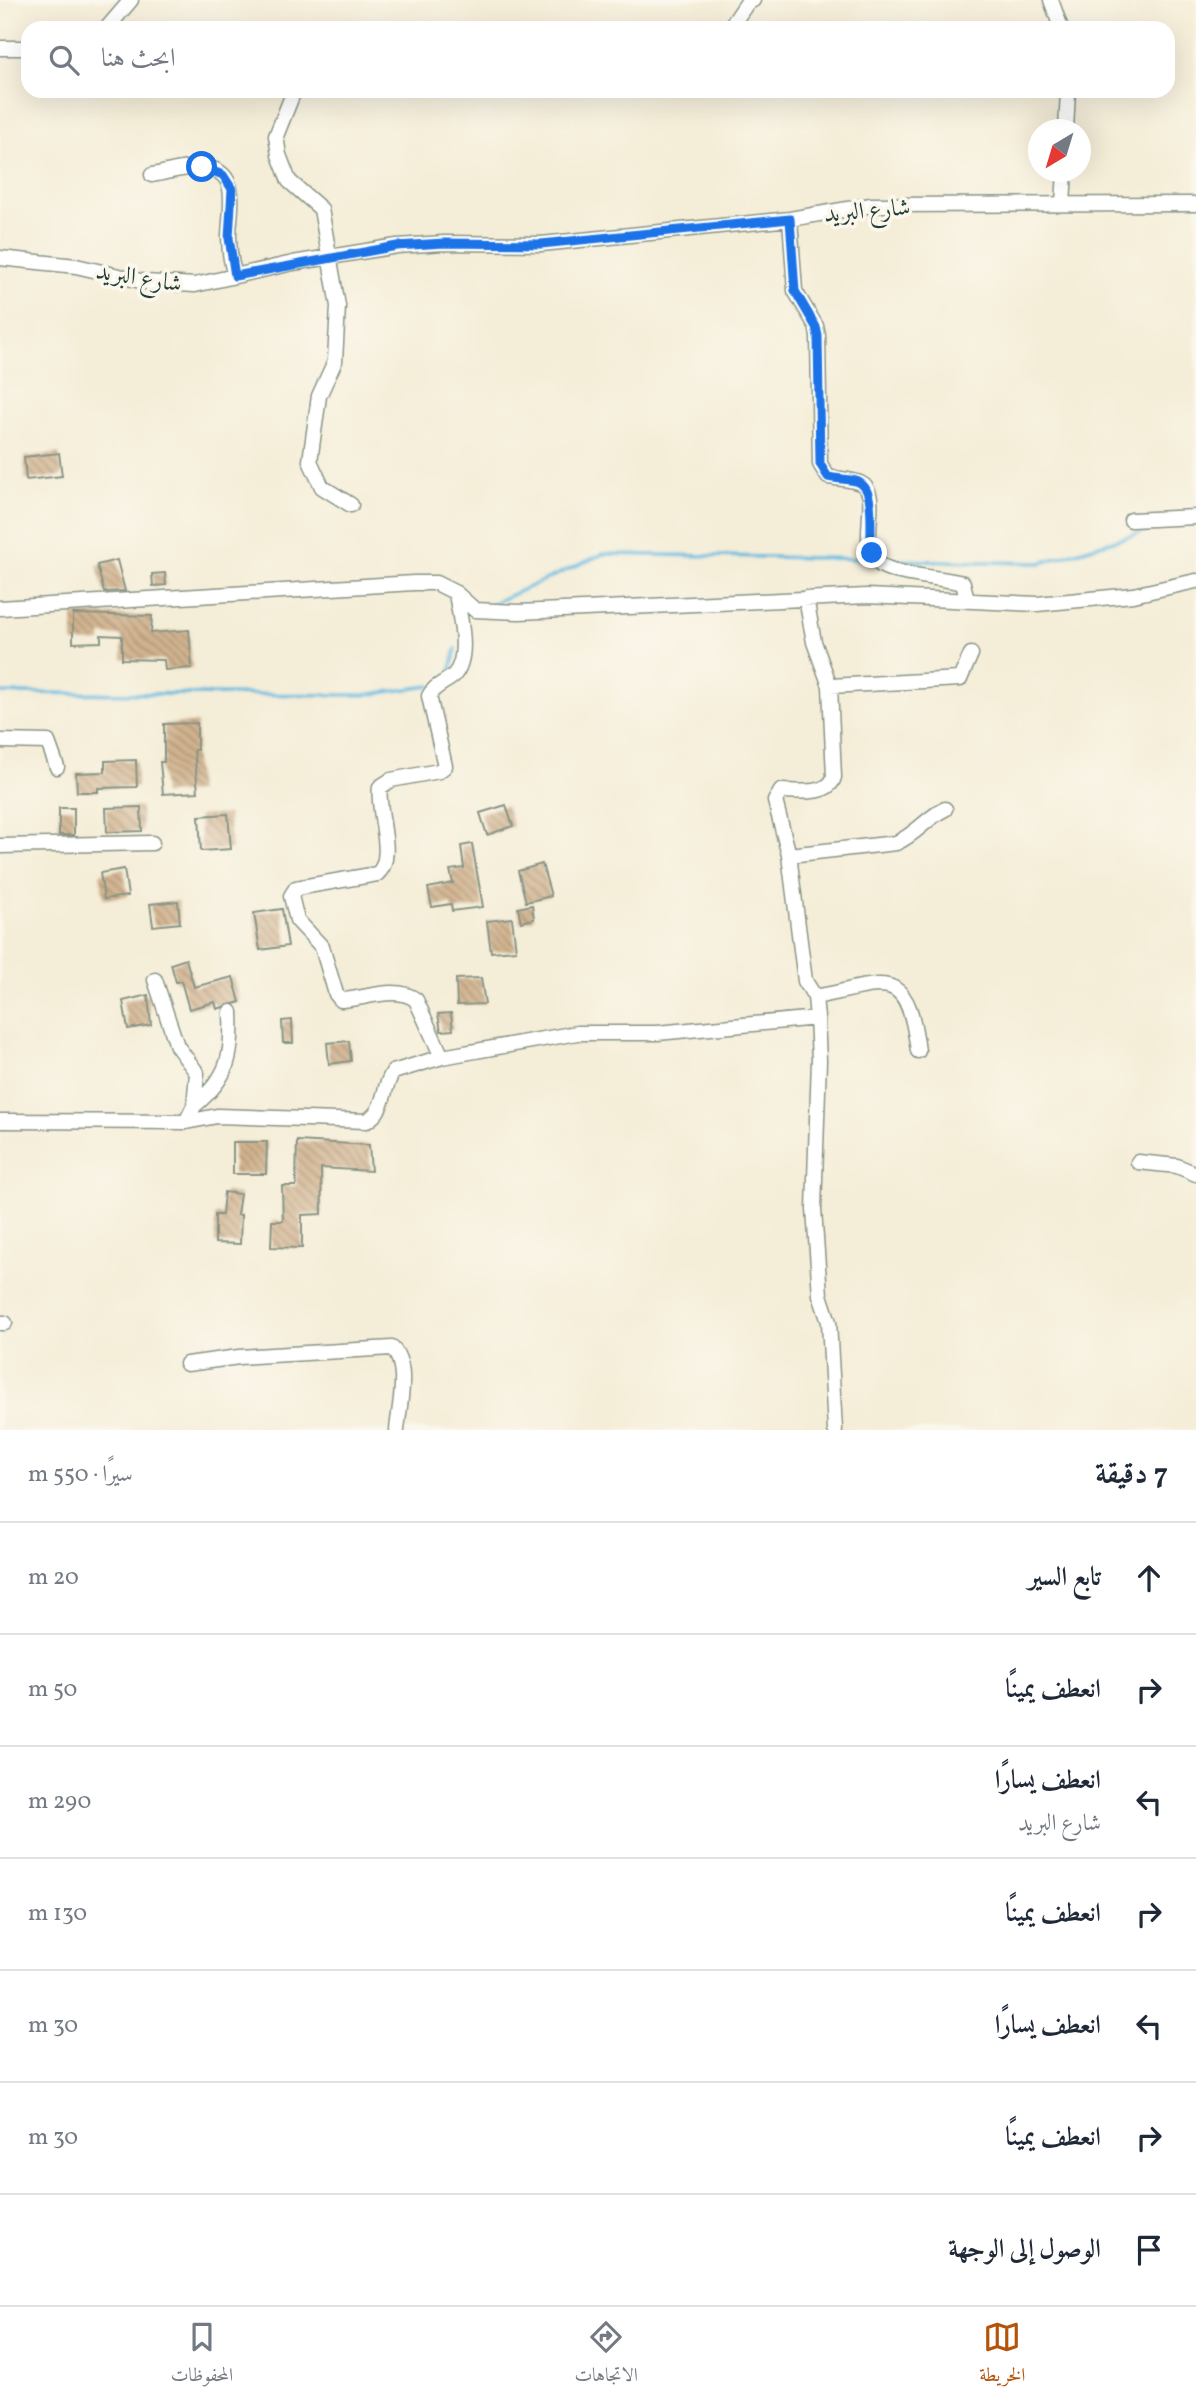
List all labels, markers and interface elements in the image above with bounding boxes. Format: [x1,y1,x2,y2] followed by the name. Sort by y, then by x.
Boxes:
[21,21,1175,98] search box
[45,41,83,79] icon: search
[101,41,176,77] text: ابحث هنا
[1028,119,1091,182] north arrow
[186,151,217,182] route start
[823,191,912,234] street label: شارع البريد
[93,255,184,304] street label: شارع البريد
[856,537,887,568] route end
[1095,1454,1168,1496] text: 7 دقيقة
[28,1459,133,1491] text: سيرًا · 550 m
[1130,1559,1168,1597] icon: ahead
[1028,1560,1101,1596] text: تابع السير
[28,1562,79,1594] text: 20 m
[1130,1671,1168,1709] icon: right
[1005,1672,1101,1708] text: انعطف يمينًا
[28,1674,77,1706] text: 50 m
[995,1763,1101,1799] text: انعطف يسارًا
[1130,1783,1168,1821] icon: left
[28,1786,91,1818] text: 290 m
[1018,1808,1101,1840] text: شارع البريد
[1130,1895,1168,1933] icon: right
[1005,1896,1101,1932] text: انعطف يمينًا
[28,1898,87,1930] text: 130 m
[1130,2007,1168,2045] icon: left
[995,2008,1101,2044] text: انعطف يسارًا
[28,2010,78,2042] text: 30 m
[1130,2119,1168,2157] icon: right
[1005,2120,1101,2156] text: انعطف يمينًا
[28,2122,78,2154] text: 30 m
[1130,2231,1168,2269] icon: arrive
[948,2232,1101,2268] text: الوصول إلى الوجهة
[171,2318,233,2393] tab: المحفوظات
[574,2318,638,2393] tab: الاتجاهات
[979,2318,1025,2393] tab: الخريطة

